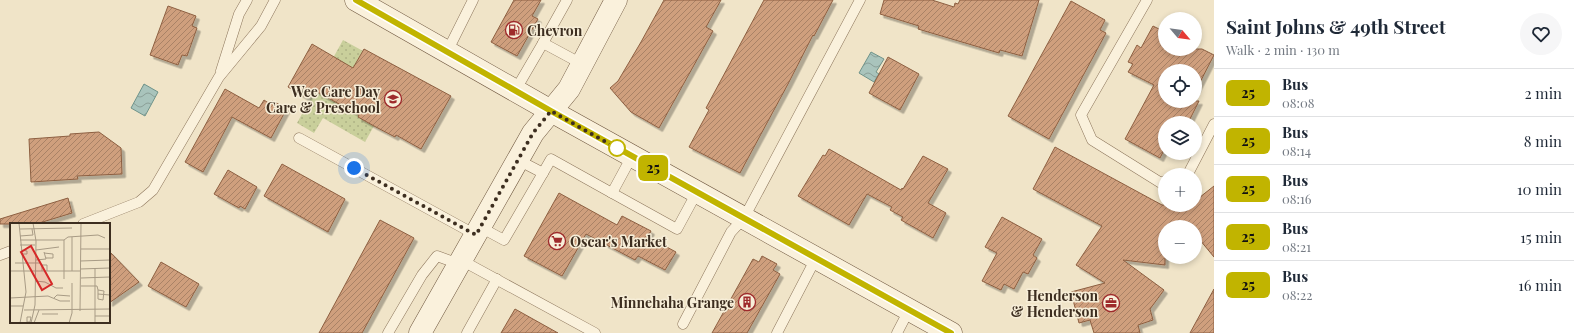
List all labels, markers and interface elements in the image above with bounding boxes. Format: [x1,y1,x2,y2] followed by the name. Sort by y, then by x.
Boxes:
[1158,12,1202,56] north arrow
[1158,12,1202,264] map controls
[1226,13,1446,39] text: Saint Johns & 49th Street
[1520,13,1562,55] button: heart
[504,20,524,40] fuel station icon: Chevron
[527,21,583,40] place label: Chevron
[1226,41,1340,58] text: Walk · 2 min · 130 m
[1158,64,1202,108] button: locate
[1282,74,1308,94] text: Bus
[266,82,381,117] place label: Wee Care Day Care & Preschool
[1241,83,1255,102] text: 25
[1524,83,1562,103] text: 2 min
[383,89,403,109] school or university icon: Wee Care Day Care & Preschool
[1282,94,1315,111] text: 08:08
[1158,116,1202,160] button: layers
[1282,122,1308,142] text: Bus
[1241,131,1255,150] text: 25
[1524,131,1562,151] text: 8 min
[608,139,626,157] unlabelled marker
[1282,142,1311,159] text: 08:14
[635,155,671,181] line badge: 25
[344,158,364,178] your location
[646,158,660,177] text: 25
[1158,168,1202,212] button: +
[1282,170,1308,190] text: Bus
[1241,179,1255,198] text: 25
[1517,179,1562,199] text: 10 min
[1282,190,1312,207] text: 08:16
[1282,218,1308,238] text: Bus
[1158,220,1202,264] button: −
[10,223,110,323] inset map
[1241,227,1255,246] text: 25
[1520,227,1562,247] text: 15 min
[547,231,567,251] supermarket icon: Oscar's Market
[570,232,667,251] place label: Oscar's Market
[1282,238,1311,255] text: 08:21
[1282,266,1308,286] text: Bus
[1241,275,1255,294] text: 25
[1518,275,1562,295] text: 16 min
[1011,286,1098,321] place label: Henderson & Henderson
[1282,286,1312,303] text: 08:22
[737,292,757,312] building icon: Minnehaha Grange
[610,293,734,312] place label: Minnehaha Grange
[1101,293,1121,313] office icon: Henderson & Henderson

